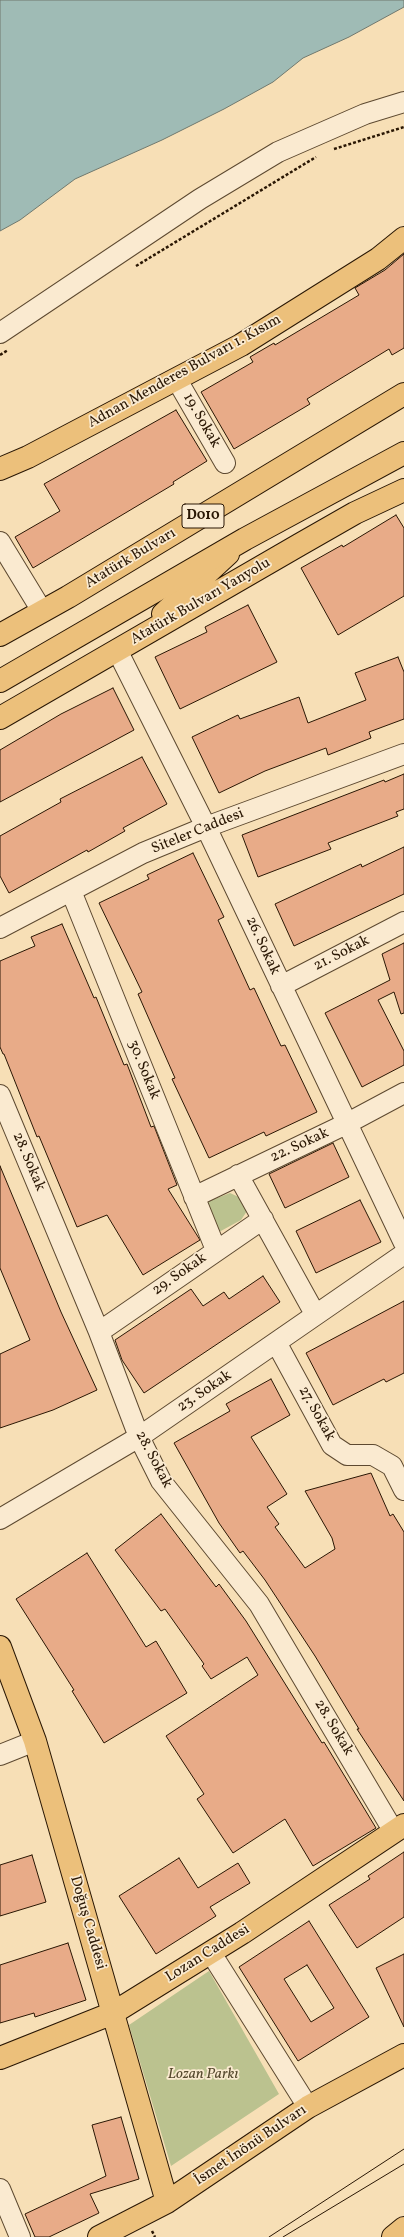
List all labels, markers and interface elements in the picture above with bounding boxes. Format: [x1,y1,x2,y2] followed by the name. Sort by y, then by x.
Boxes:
[85,311,285,433] street label: Adnan Menderes Bulvarı 1. Kısım
[178,390,224,452] street label: 19. Sokak
[182,504,224,528] road number: D010
[82,525,180,593] street label: Atatürk Bulvarı
[128,555,274,649] street label: Atatürk Bulvarı Yanyolu
[149,805,247,859] street label: Siteler Caddesi
[241,914,283,978] street label: 26. Sokak
[311,932,373,976] street label: 21. Sokak
[123,1037,163,1103] street label: 30. Sokak
[268,1125,332,1167] street label: 22. Sokak
[8,1130,48,1194] street label: 28. Sokak
[149,1250,211,1300] street label: 29. Sokak
[174,1367,236,1417] street label: 23. Sokak
[294,1383,338,1445] street label: 27. Sokak
[130,1428,176,1492] street label: 28. Sokak
[309,1697,357,1759] street label: 28. Sokak
[65,1874,109,1972] street label: Doğuş Caddesi
[163,1921,253,1987] street label: Lozan Caddesi
[168,2066,238,2084] park label: Lozan Parkı
[191,2102,311,2190] street label: İsmet İnönü Bulvarı

